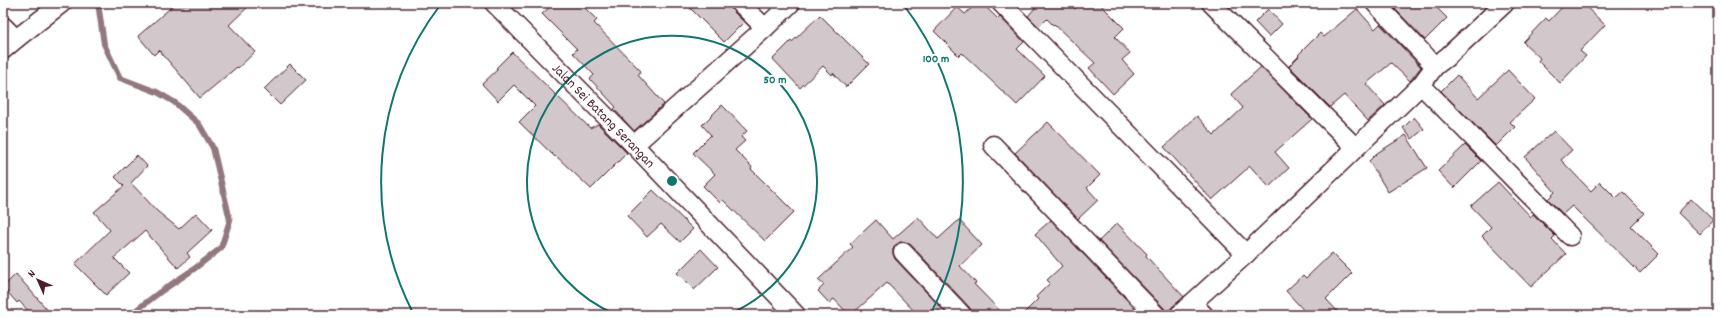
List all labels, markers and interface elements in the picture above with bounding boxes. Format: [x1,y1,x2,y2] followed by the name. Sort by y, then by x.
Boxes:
[923,51,949,68] text: 100 m
[547,59,659,173] street label: Jalan Sei Batang Serangan
[763,72,787,89] text: 50 m
[665,174,679,188] centre of rings
[18,260,58,300] north arrow
[25,266,40,282] text: N

